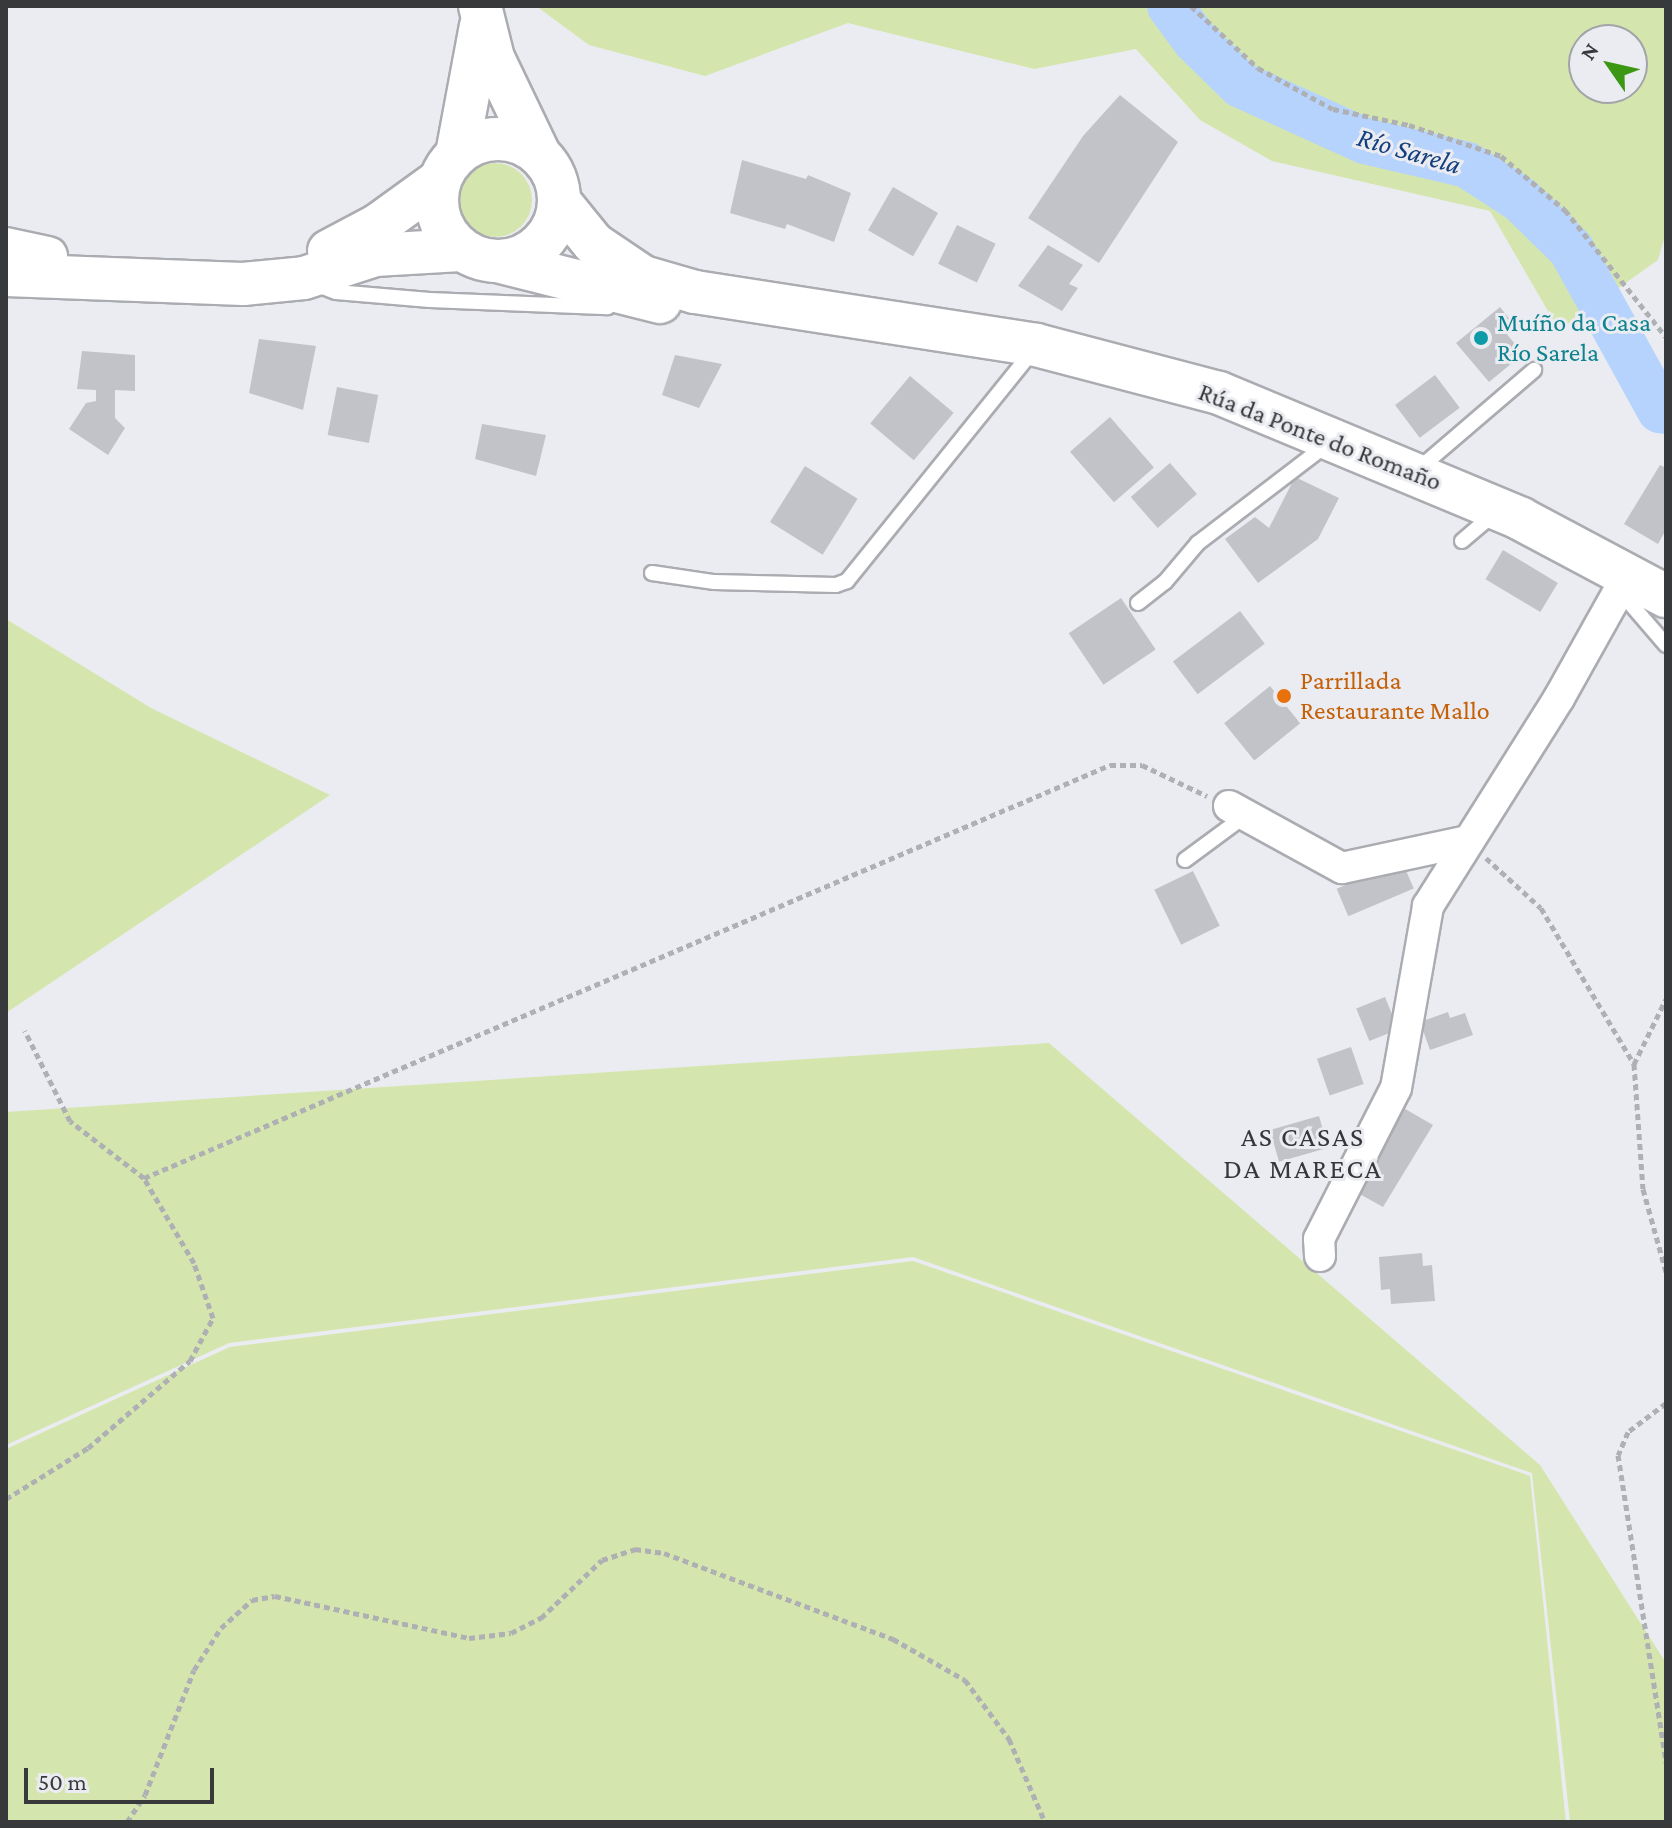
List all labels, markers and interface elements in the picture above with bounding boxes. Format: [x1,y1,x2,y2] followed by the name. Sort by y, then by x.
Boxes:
[1568,24,1648,104] north arrow
[1575,38,1604,65] text: N
[1353,120,1465,182] water label: Río Sarela
[1497,307,1651,368] place label: Muíño da Casa Río Sarela
[1472,329,1490,347] marker: Muíño da Casa Río Sarela
[1194,376,1446,498] street label: Rúa da Ponte do Romaño
[1300,665,1490,726] place label: Parrillada Restaurante Mallo
[1275,687,1293,705] marker: Parrillada Restaurante Mallo
[1223,1120,1383,1186] district label: AS CASAS DA MARECA
[28,1752,218,1802] scale bar
[38,1768,87,1795] text: 50 m

